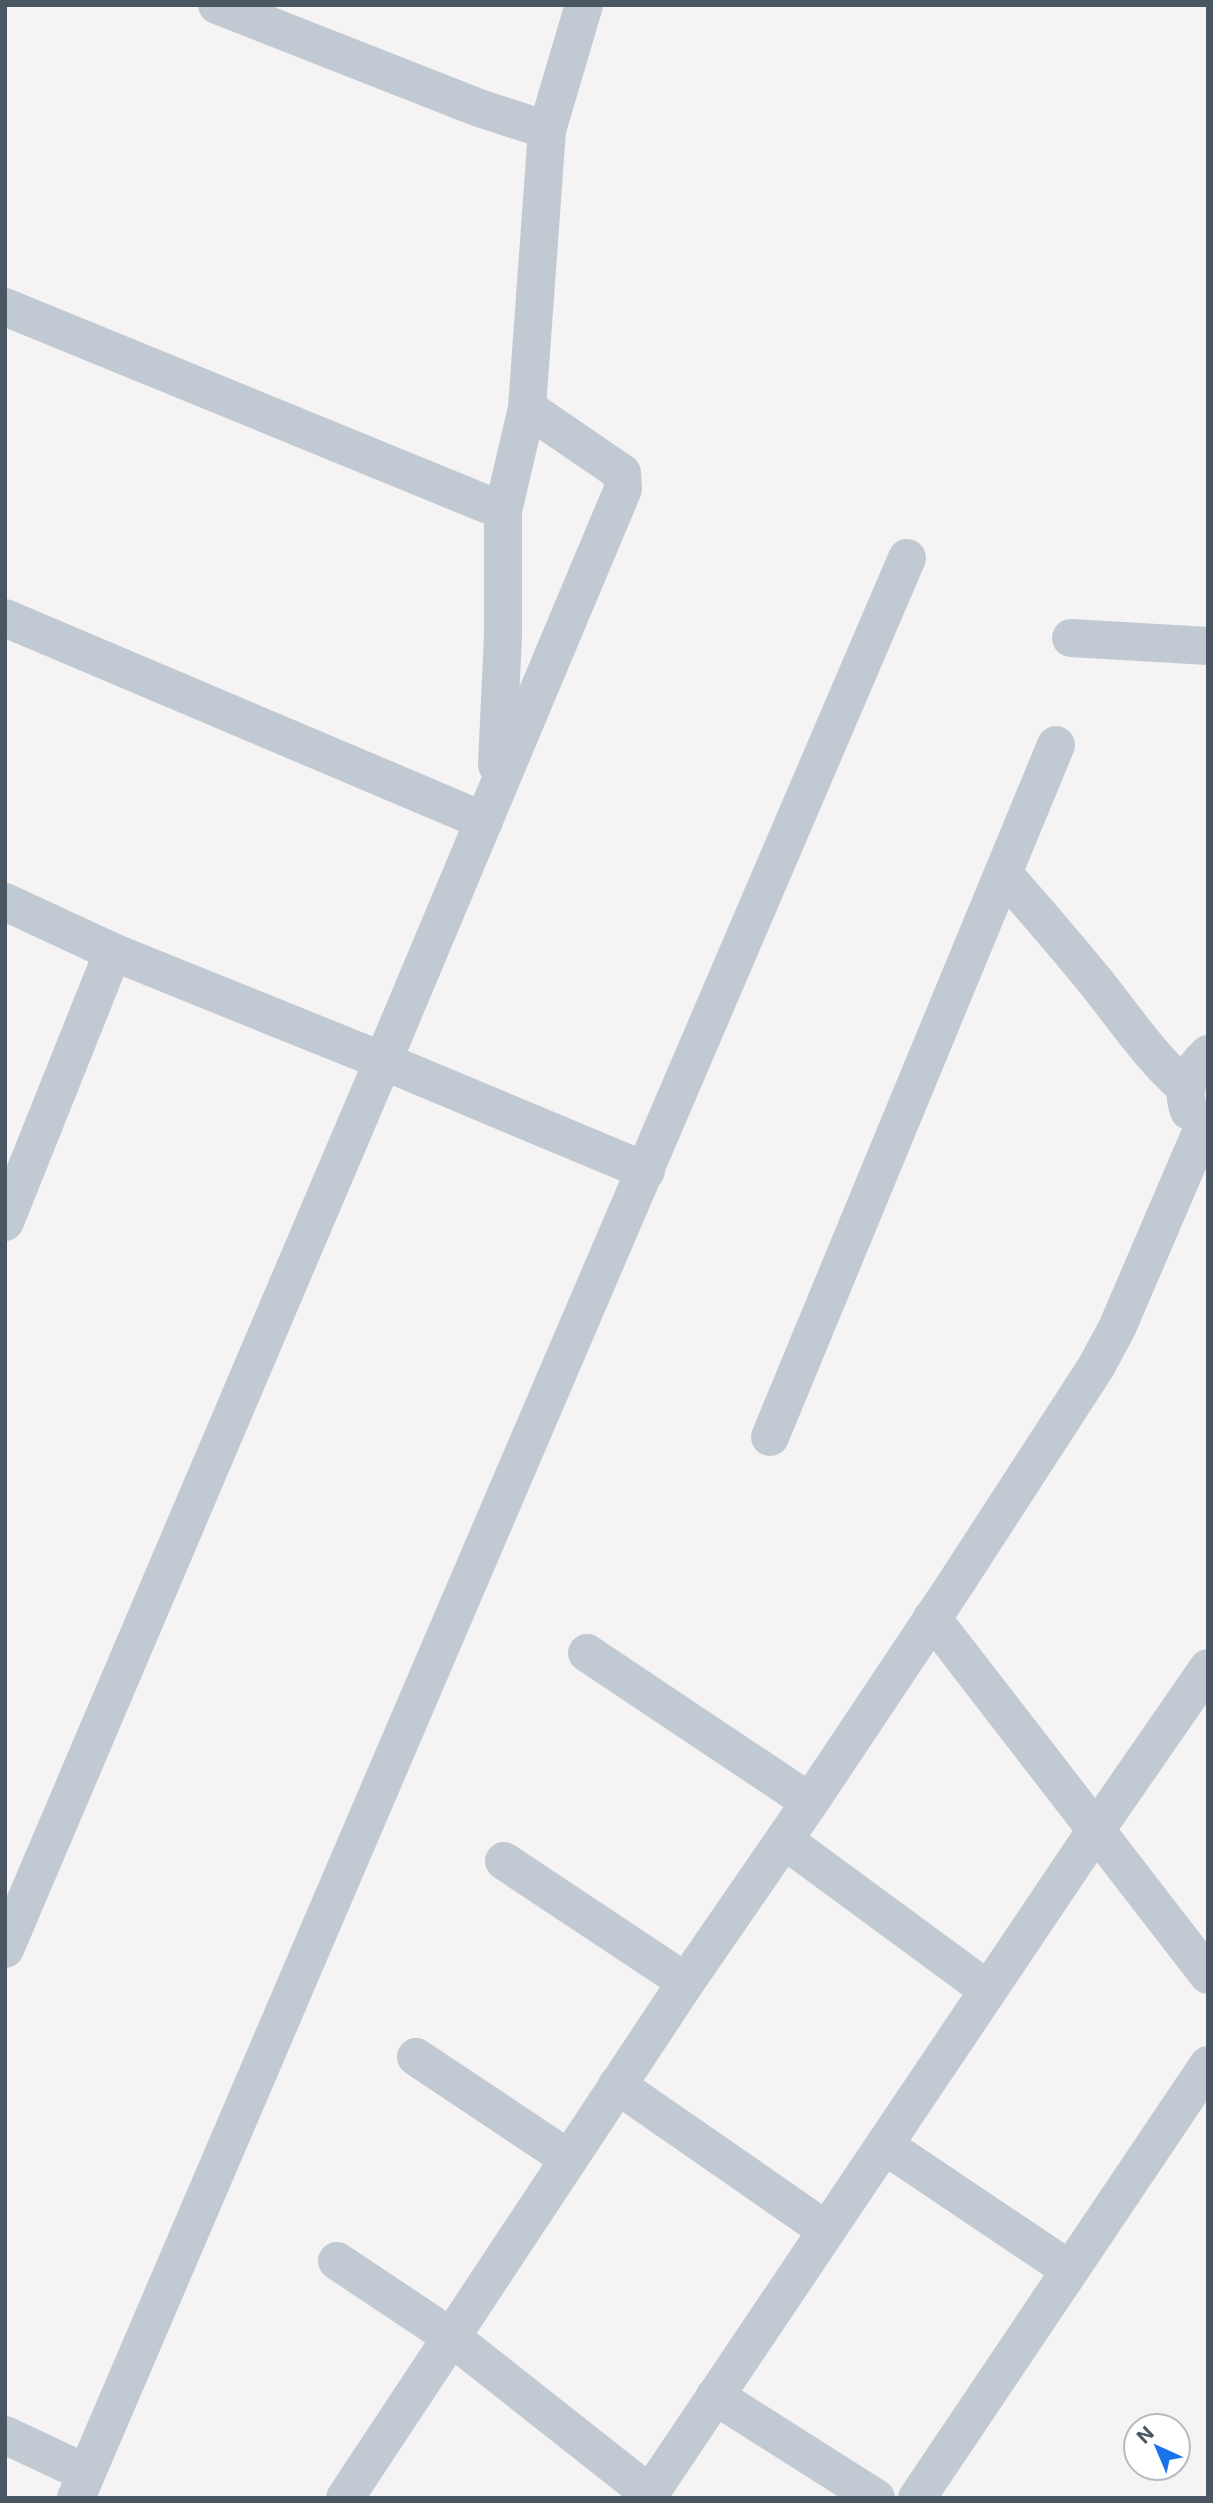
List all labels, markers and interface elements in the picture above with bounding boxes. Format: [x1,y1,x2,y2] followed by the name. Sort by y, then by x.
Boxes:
[1122,2412,1192,2482] north arrow
[1132,2422,1159,2448] text: N

